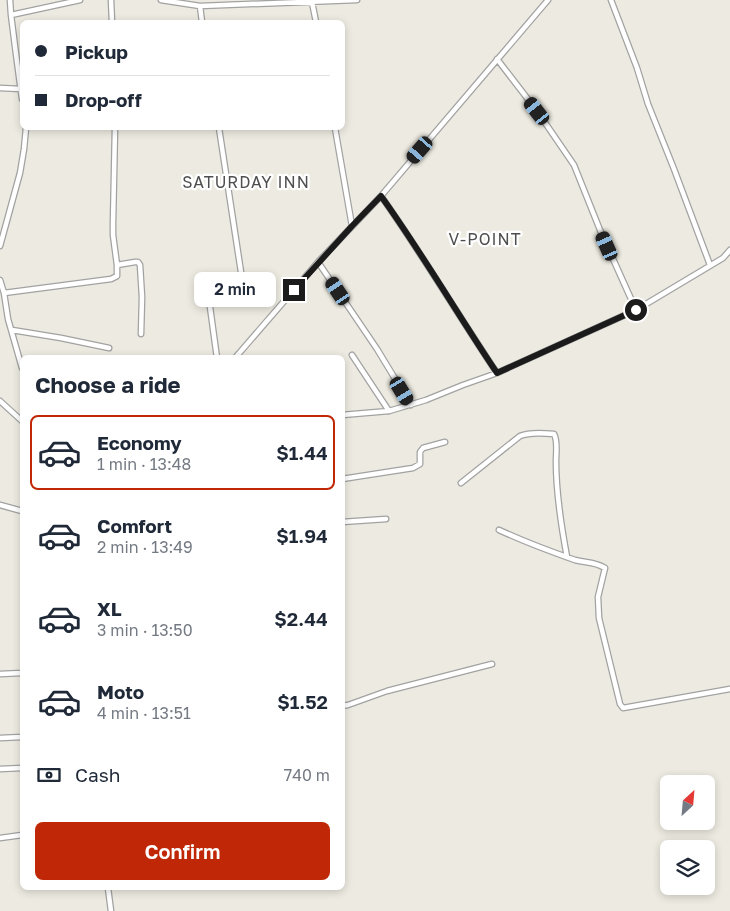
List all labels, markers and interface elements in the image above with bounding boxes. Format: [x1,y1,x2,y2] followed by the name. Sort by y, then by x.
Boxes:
[65,40,128,63] text: Pickup
[65,88,142,111] text: Drop-off
[521,95,552,127] car
[404,134,435,166] car
[182,172,310,192] district label: SATURDAY INN
[448,229,522,249] district label: V-POINT
[594,229,619,263] car
[194,272,276,308] callout: 2 min
[323,274,352,308] car
[214,279,256,299] text: 2 min
[283,279,305,301] route end
[625,299,647,321] route start
[35,371,181,398] text: Choose a ride
[387,374,416,408] car
[37,430,82,475] icon: car
[97,431,182,454] text: Economy
[276,441,328,464] text: $1.44
[97,454,191,474] text: 1 min · 13:48
[37,513,82,558] icon: car
[97,514,172,537] text: Comfort
[276,524,328,547] text: $1.94
[97,537,193,557] text: 2 min · 13:49
[37,596,82,641] icon: car
[97,597,122,620] text: XL
[274,607,328,630] text: $2.44
[97,620,193,640] text: 3 min · 13:50
[37,679,82,724] icon: car
[97,680,144,703] text: Moto
[277,690,328,713] text: $1.52
[97,703,191,723] text: 4 min · 13:51
[35,761,63,789] icon: cash
[75,763,120,786] text: Cash
[284,765,330,785] text: 740 m
[660,775,715,830] north arrow
[660,775,715,895] map controls
[35,822,330,880] button: Confirm
[660,840,715,895] button: layers

